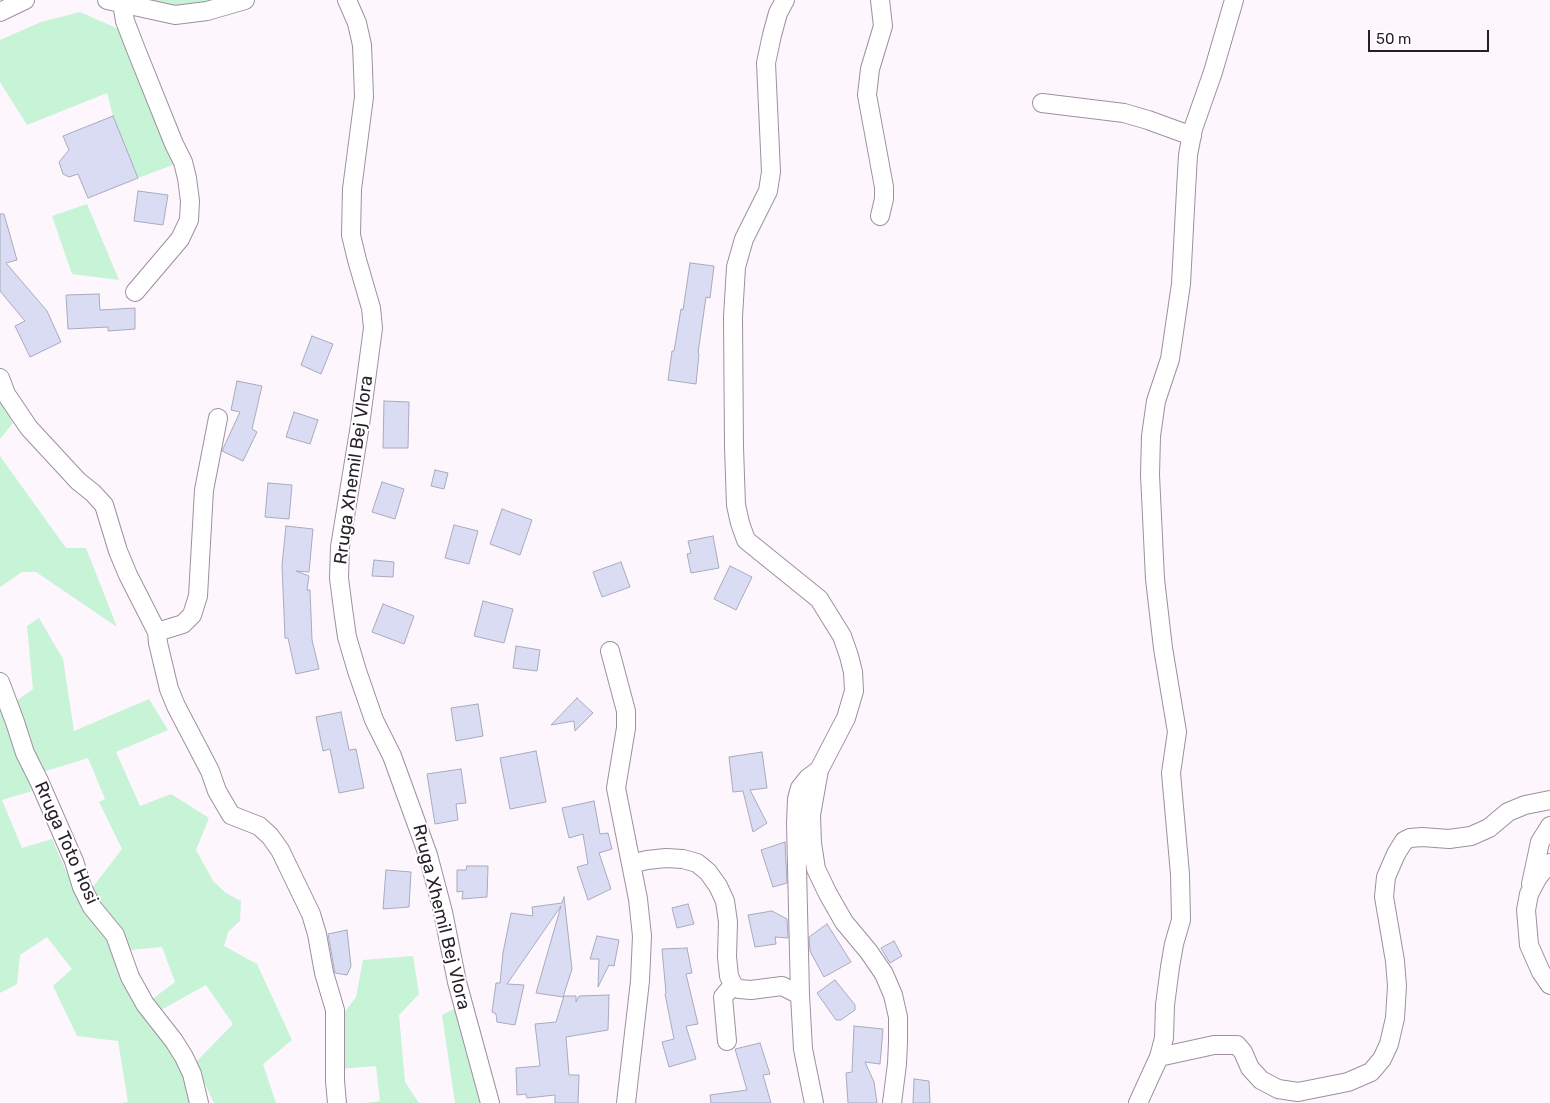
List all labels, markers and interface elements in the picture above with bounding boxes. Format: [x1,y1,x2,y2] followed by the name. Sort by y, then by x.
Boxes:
[1370,20,1491,52] scale bar
[1376,30,1411,48] text: 50 m
[330,374,378,566] street label: Rruga Xhemil Bej Vlora
[29,778,103,908] street label: Rruga Toto Hosi
[407,822,475,1012] street label: Rruga Xhemil Bej Vlora

